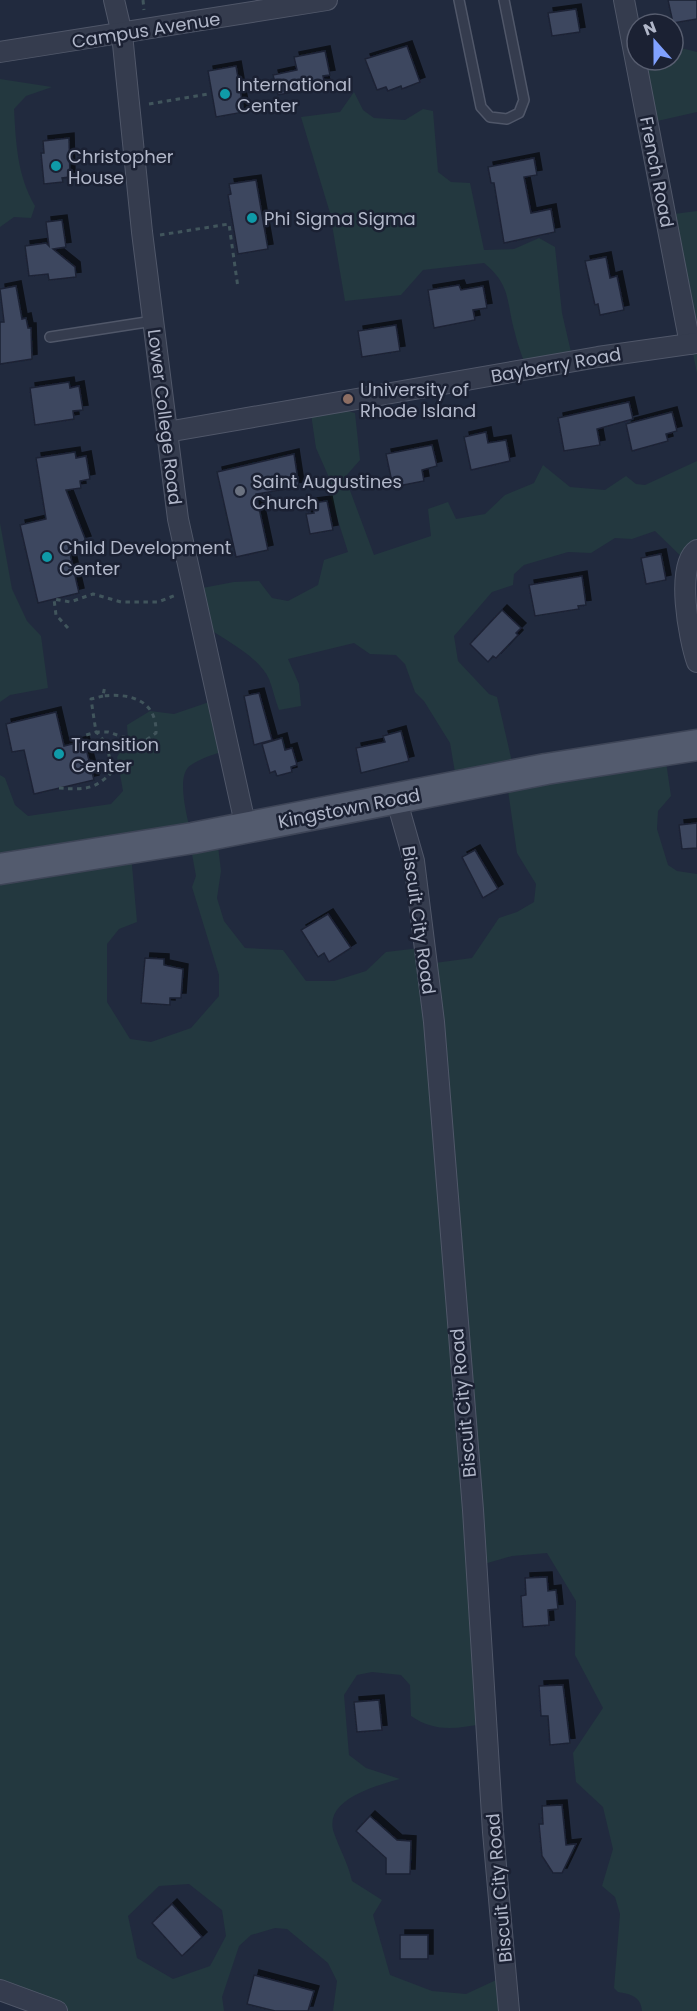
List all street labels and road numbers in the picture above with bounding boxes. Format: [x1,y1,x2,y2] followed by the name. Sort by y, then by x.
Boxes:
[70,6,222,54] street label: Campus Avenue
[634,114,680,230] street label: French Road
[142,328,188,506] street label: Lower College Road
[489,341,623,389] street label: Bayberry Road
[276,782,422,834] street label: Kingstown Road
[396,844,442,996] street label: Biscuit City Road
[444,1327,482,1479] street label: Biscuit City Road
[480,1812,518,1964] street label: Biscuit City Road

